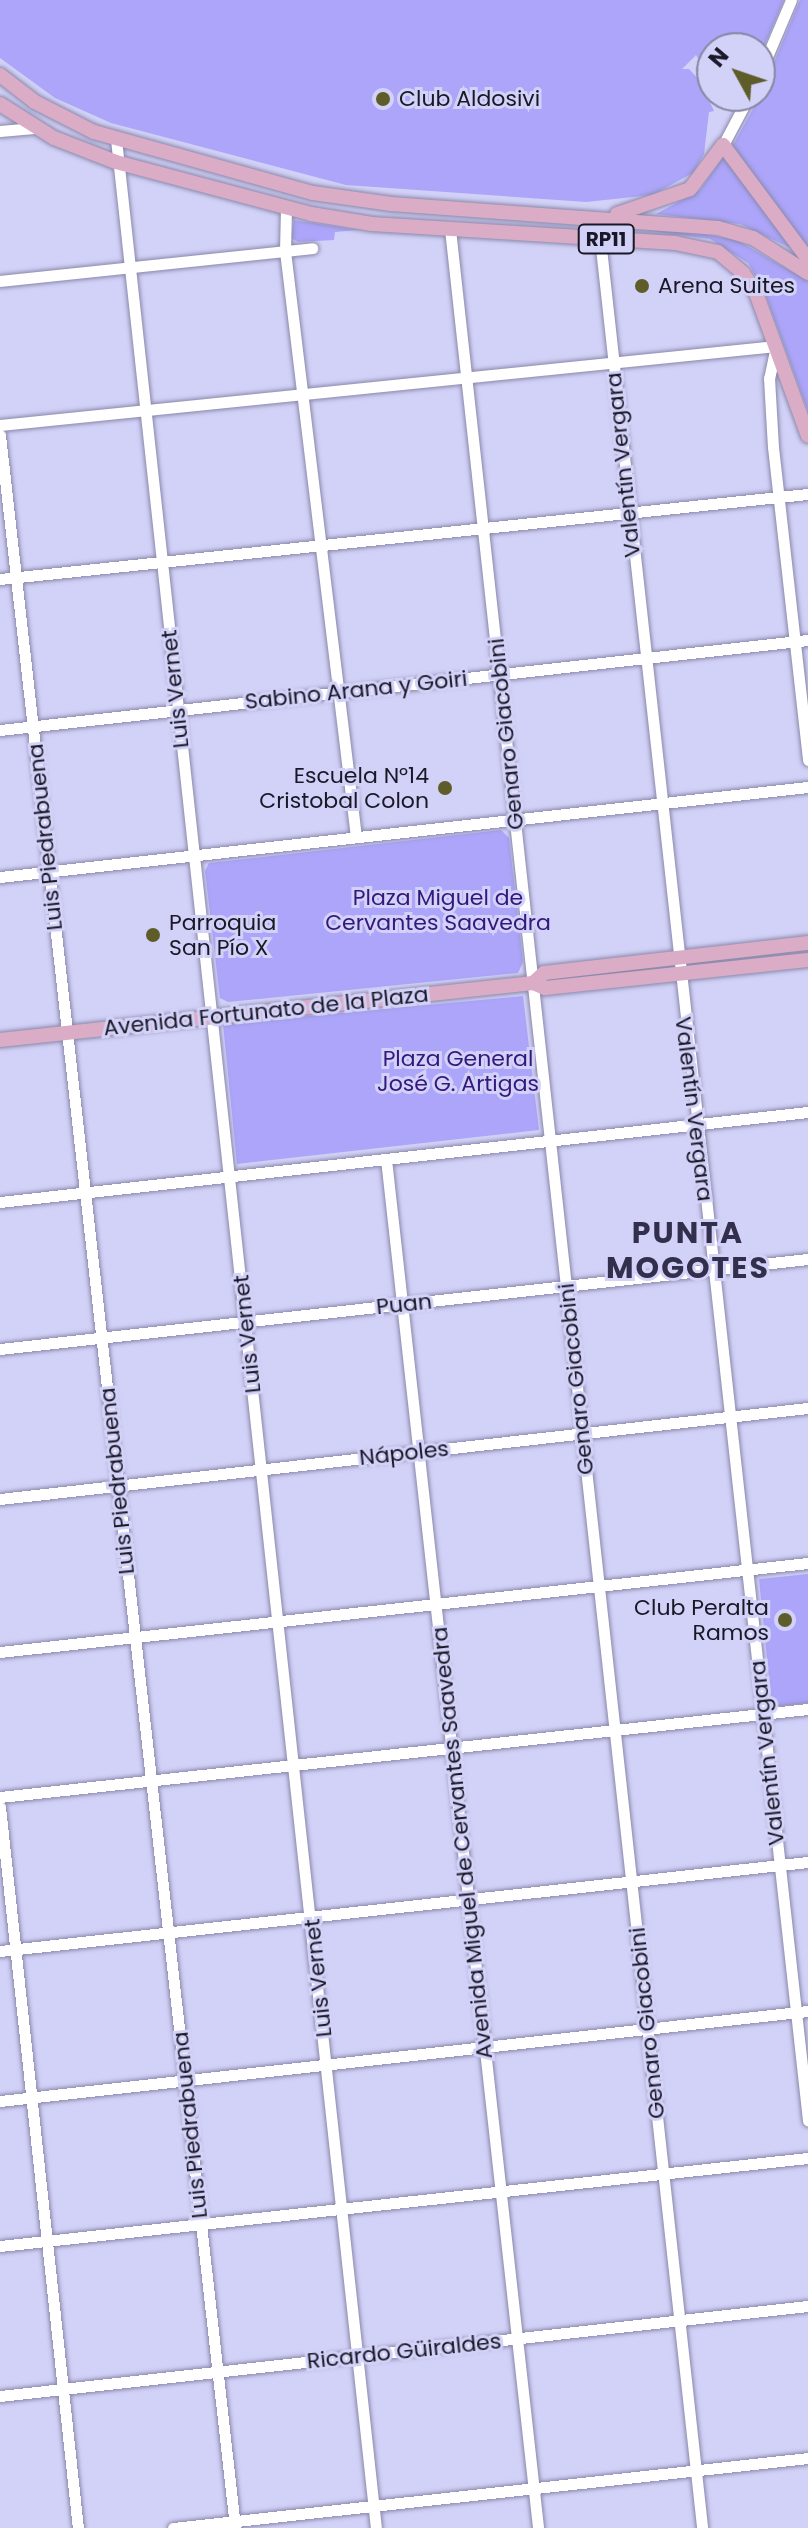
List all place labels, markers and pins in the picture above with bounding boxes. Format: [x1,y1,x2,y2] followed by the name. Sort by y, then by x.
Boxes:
[399,86,540,112] place label: Club Aldosivi
[374,90,392,108] marker: Club Aldosivi
[658,273,795,299] place label: Arena Suites
[633,277,651,295] marker: Arena Suites
[259,762,429,814] place label: Escuela N°14 Cristobal Colon
[436,779,454,797] marker: Escuela N°14 Cristobal Colon
[169,909,276,960] place label: Parroquia San Pío X
[144,926,162,944] marker: Parroquia San Pío X
[634,1594,769,1646] place label: Club Peralta Ramos
[776,1611,794,1629] marker: Club Peralta Ramos

